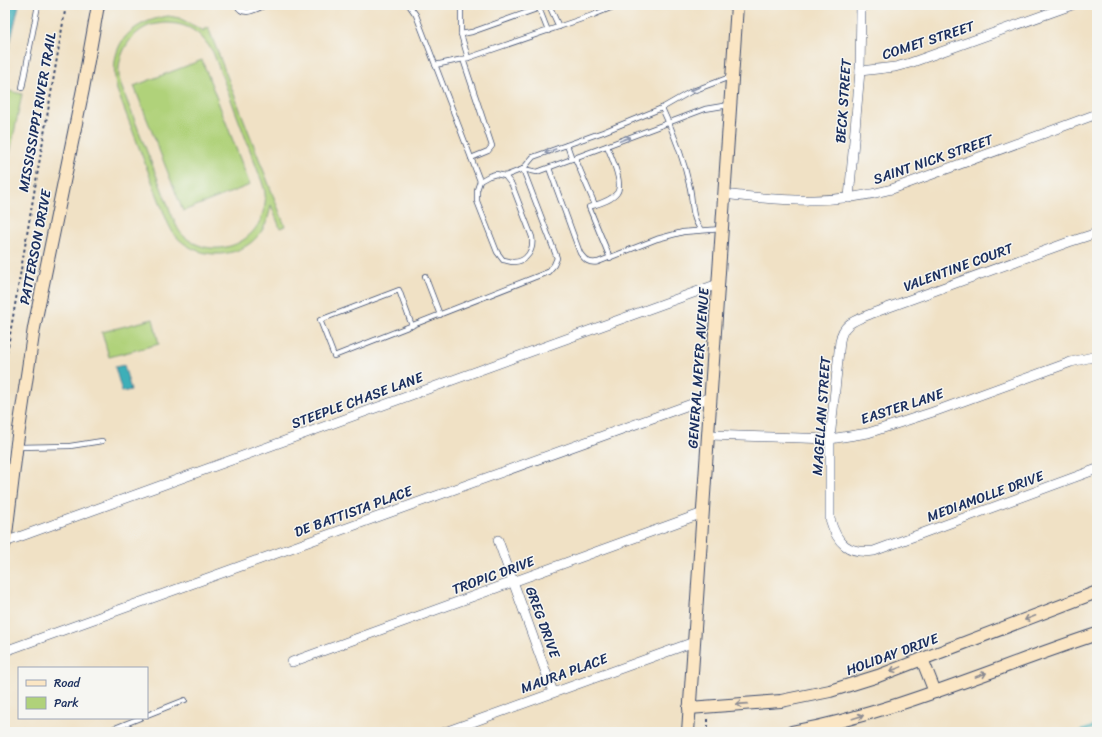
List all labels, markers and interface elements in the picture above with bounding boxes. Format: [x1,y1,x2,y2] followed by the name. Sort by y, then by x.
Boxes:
[879,13,979,67] street label: COMET STREET
[11,30,64,194] street label: MISSISSIPPI RIVER TRAIL
[828,57,859,144] street label: BECK STREET
[690,86,702,94] one-way arrow
[870,127,998,192] street label: SAINT NICK STREET
[619,134,631,142] one-way arrow
[545,148,557,156] one-way arrow
[12,186,59,307] street label: PATTERSON DRIVE
[900,236,1018,299] street label: VALENTINE COURT
[680,286,717,449] street label: GENERAL MEYER AVENUE
[805,355,838,476] street label: MAGELLAN STREET
[288,365,428,436] street label: STEEPLE CHASE LANE
[857,381,948,432] street label: EASTER LANE
[923,463,1048,529] street label: MEDIAMOLLE DRIVE
[291,478,417,544] street label: DE BATTISTA PLACE
[448,549,539,602] street label: TROPIC DRIVE
[518,583,567,663] street label: GREG DRIVE
[1025,615,1037,623] one-way arrow
[842,626,943,683] street label: HOLIDAY DRIVE
[517,646,612,701] street label: MAURA PLACE
[890,666,902,674] one-way arrow
[18,667,148,719] legend
[974,671,986,679] one-way arrow
[54,672,81,694] text: Road
[54,692,79,714] text: Park
[736,700,749,707] one-way arrow
[851,713,864,720] one-way arrow

